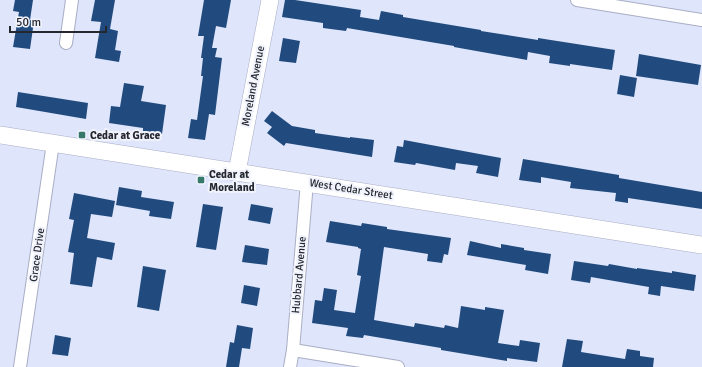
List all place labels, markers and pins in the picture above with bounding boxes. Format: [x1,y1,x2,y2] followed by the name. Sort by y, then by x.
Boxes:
[90,129,161,142] place label: Cedar at Grace
[77,130,87,140] marker: Cedar at Grace
[209,168,255,194] place label: Cedar at Moreland
[196,175,206,185] marker: Cedar at Moreland

